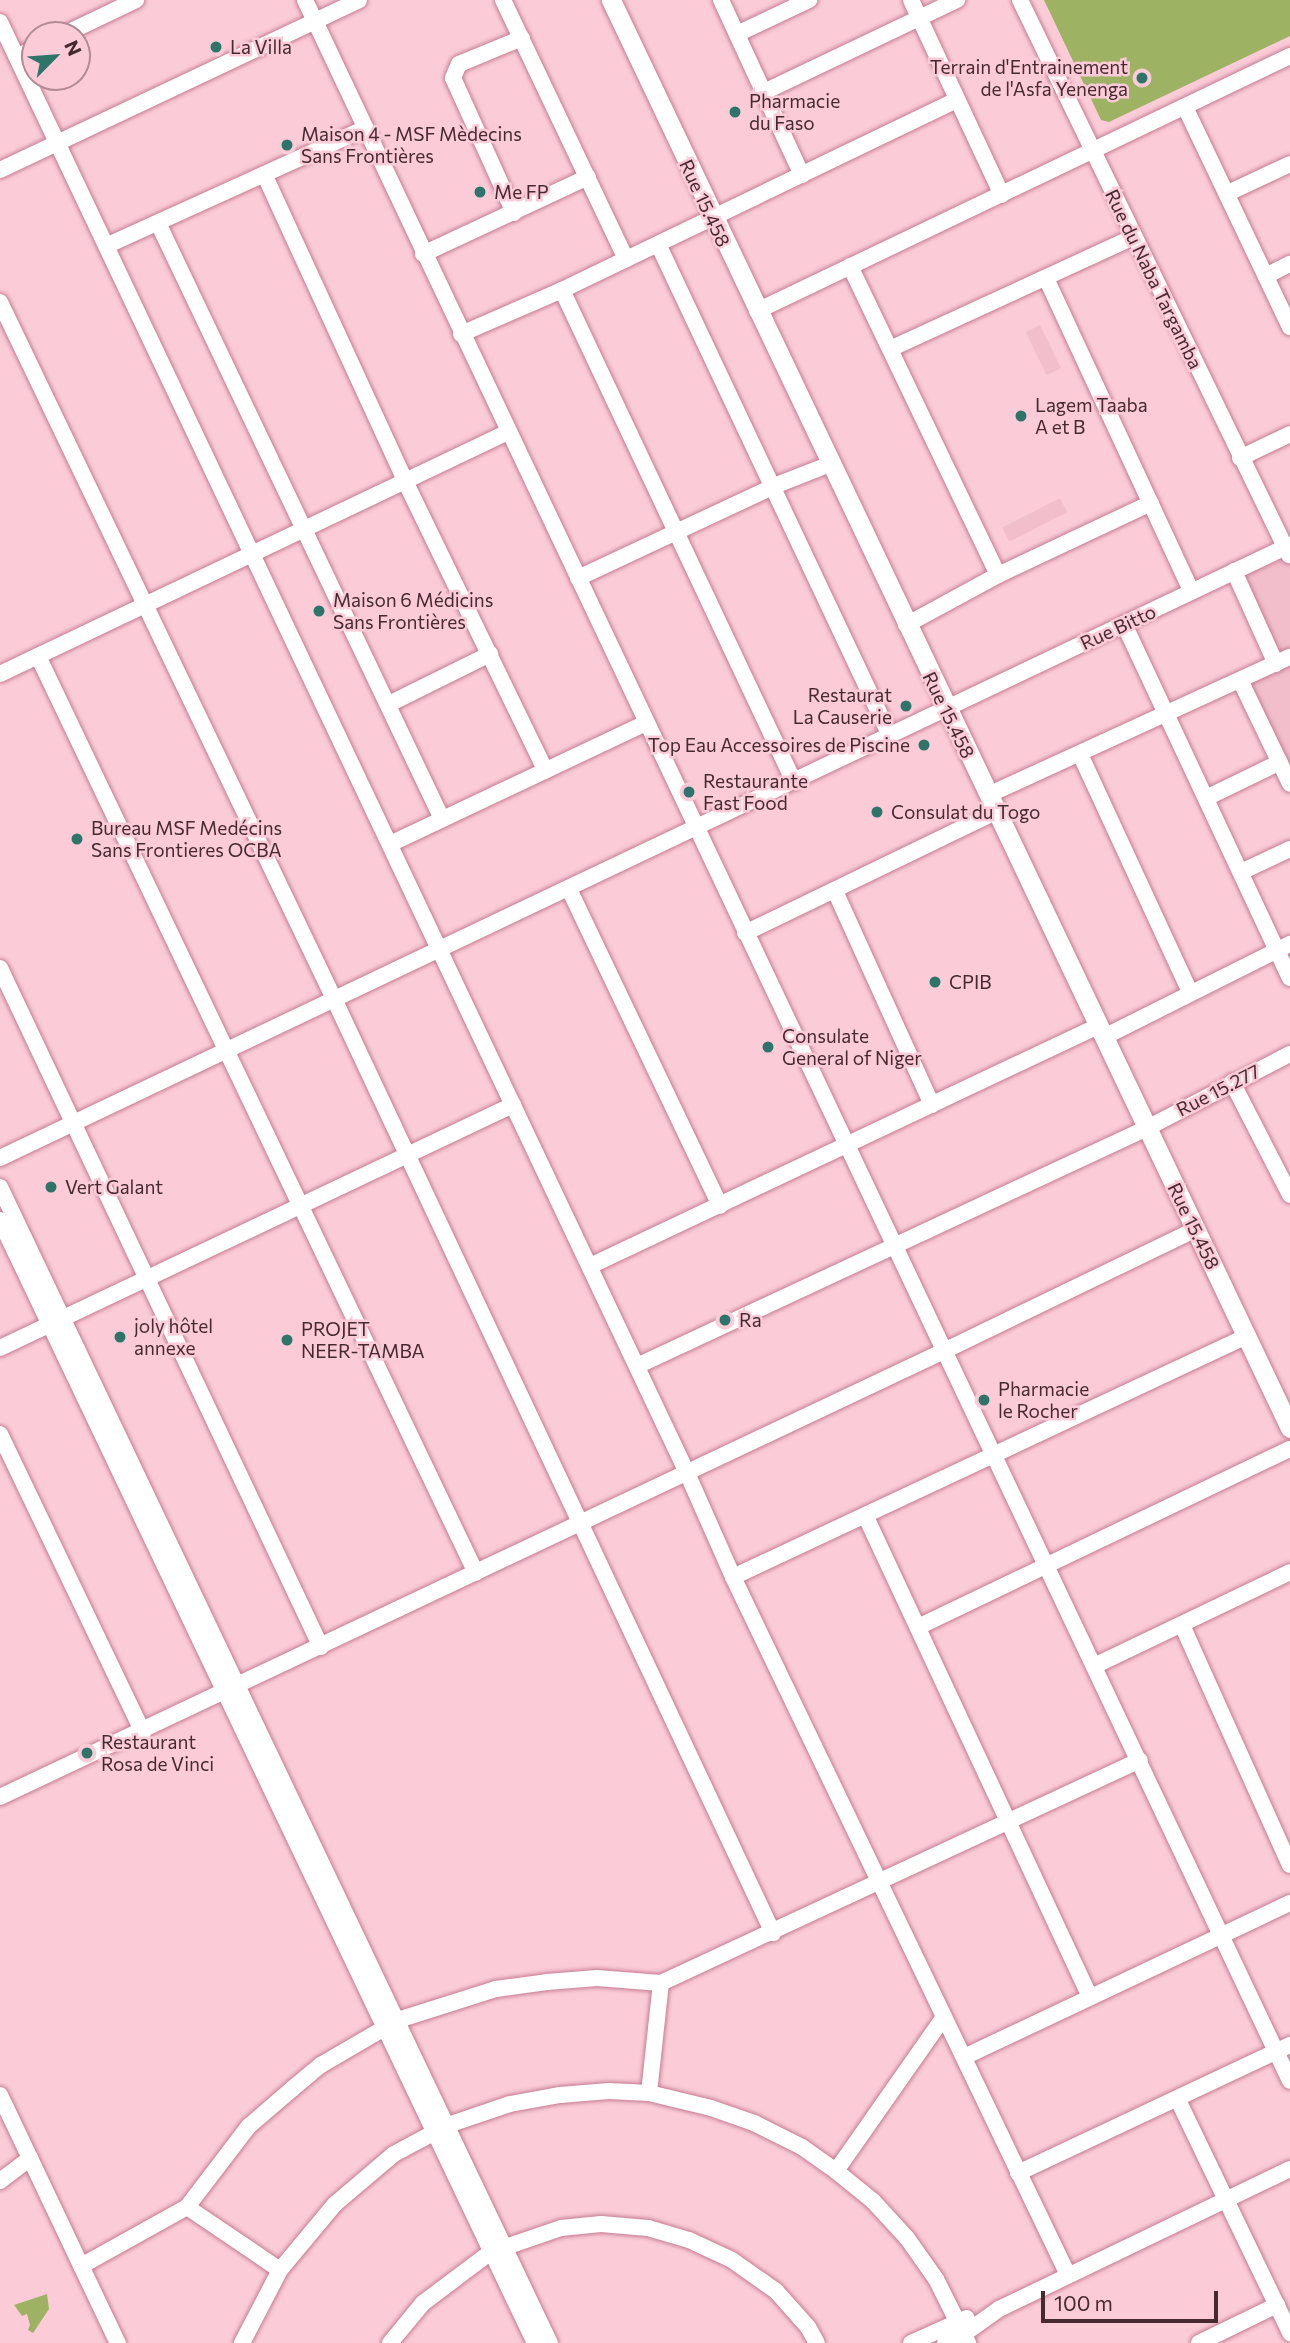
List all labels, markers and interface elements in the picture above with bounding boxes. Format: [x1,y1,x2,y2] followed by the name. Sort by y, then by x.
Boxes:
[21,21,91,91] north arrow
[60,36,87,59] text: N
[230,36,292,58] place label: La Villa
[208,39,224,55] marker: La Villa
[930,56,1128,100] place label: Terrain d'Entrainement de l'Asfa Yenenga
[1134,70,1150,86] marker: Terrain d'Entrainement de l'Asfa Yenenga
[749,90,840,134] place label: Pharmacie du Faso
[727,104,743,120] marker: Pharmacie du Faso
[301,123,522,167] place label: Maison 4 - MSF Mèdecins Sans Frontières
[279,137,295,153] marker: Maison 4 - MSF Mèdecins Sans Frontières
[675,156,735,250] street label: Rue 15.458
[494,181,549,203] place label: Me FP
[472,184,488,200] marker: Me FP
[1101,185,1207,373] street label: Rue du Naba Targamba
[1035,394,1148,438] place label: Lagem Taaba A et B
[1013,408,1029,424] marker: Lagem Taaba A et B
[333,589,493,633] place label: Maison 6 Médicins Sans Frontières
[1077,600,1159,654] street label: Rue Bitto
[311,603,327,619] marker: Maison 6 Médicins Sans Frontières
[918,668,980,762] street label: Rue 15.458
[793,684,892,728] place label: Restaurat La Causerie
[898,698,914,714] marker: Restaurat La Causerie
[648,734,910,756] place label: Top Eau Accessoires de Piscine
[916,737,932,753] marker: Top Eau Accessoires de Piscine
[703,770,808,814] place label: Restaurante Fast Food
[681,784,697,800] marker: Restaurante Fast Food
[891,801,1040,823] place label: Consulat du Togo
[869,804,885,820] marker: Consulat du Togo
[91,817,282,861] place label: Bureau MSF Medécins Sans Frontieres OCBA
[69,831,85,847] marker: Bureau MSF Medécins Sans Frontieres OCBA
[949,971,992,993] place label: CPIB
[927,974,943,990] marker: CPIB
[782,1025,922,1069] place label: Consulate General of Niger
[760,1039,776,1055] marker: Consulate General of Niger
[1172,1059,1264,1121] street label: Rue 15.277
[65,1176,163,1198] place label: Vert Galant
[43,1179,59,1195] marker: Vert Galant
[1163,1179,1225,1273] street label: Rue 15.458
[739,1309,762,1331] place label: Ra
[717,1312,733,1328] marker: Ra
[134,1315,213,1359] place label: joly hôtel annexe
[301,1318,425,1362] place label: PROJET NEER-TAMBA
[112,1329,128,1345] marker: joly hôtel annexe
[279,1332,295,1348] marker: PROJET NEER-TAMBA
[998,1378,1089,1422] place label: Pharmacie le Rocher
[976,1392,992,1408] marker: Pharmacie le Rocher
[101,1731,214,1775] place label: Restaurant Rosa de Vinci
[79,1745,95,1761] marker: Restaurant Rosa de Vinci
[1045,2276,1222,2320] scale bar
[1054,2290,1113,2315] text: 100 m

